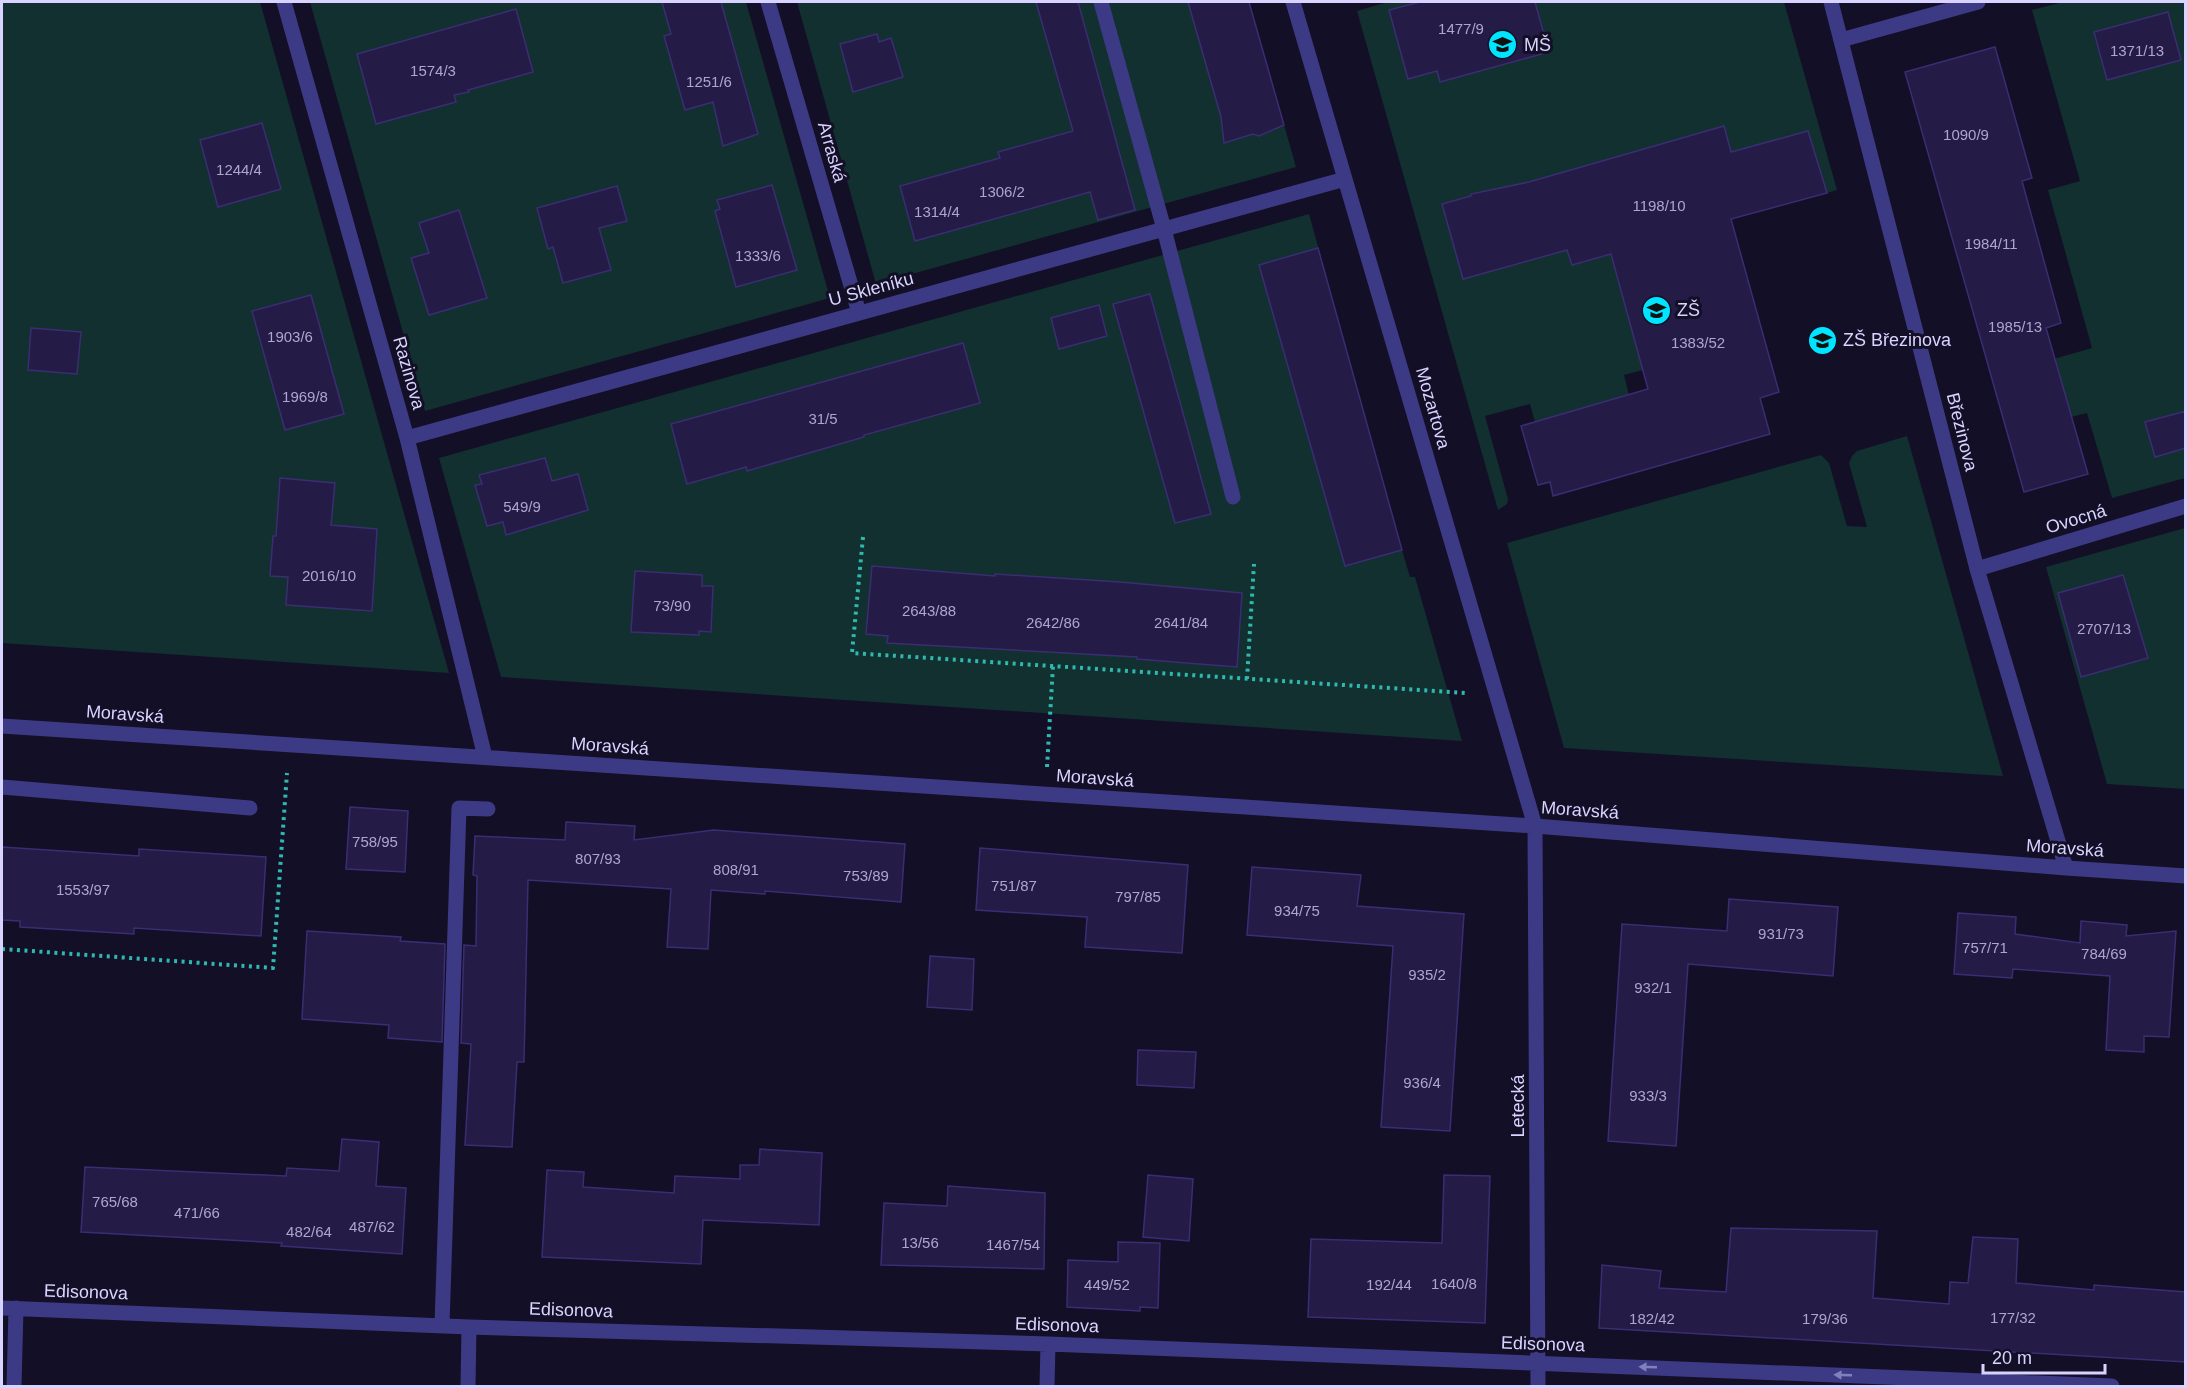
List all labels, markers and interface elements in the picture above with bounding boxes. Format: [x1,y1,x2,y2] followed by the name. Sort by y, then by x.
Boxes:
[1438,20,1484,37] house number: 1477/9
[1487,29,1519,61] school or university icon: MŠ
[1524,34,1551,55] place label: MŠ
[2110,42,2164,59] house number: 1371/13
[410,62,456,79] house number: 1574/3
[686,73,732,90] house number: 1251/6
[814,119,850,186] street label: Arraská
[1943,126,1989,143] house number: 1090/9
[216,161,262,178] house number: 1244/4
[979,183,1025,200] house number: 1306/2
[1632,197,1686,214] house number: 1198/10
[914,203,960,220] house number: 1314/4
[1964,235,2018,252] house number: 1984/11
[735,247,781,264] house number: 1333/6
[826,268,916,310] street label: U Skleníku
[1640,294,1672,326] school or university icon: ZŠ
[1677,299,1700,320] place label: ZŠ
[1988,318,2042,335] house number: 1985/13
[1806,324,1838,356] school or university icon: ZŠ Březinova
[267,328,313,345] house number: 1903/6
[1843,329,1952,350] place label: ZŠ Březinova
[389,334,429,413] street label: Razinova
[1671,334,1725,351] house number: 1383/52
[1412,365,1454,452] street label: Mozartova
[282,388,328,405] house number: 1969/8
[1943,391,1982,474] street label: Březinova
[808,410,838,427] house number: 31/5
[503,498,541,515] house number: 549/9
[2043,500,2110,538] street label: Ovocná
[302,567,356,584] house number: 2016/10
[653,597,691,614] house number: 73/90
[902,602,956,619] house number: 2643/88
[1026,614,1080,631] house number: 2642/86
[1154,614,1208,631] house number: 2641/84
[2077,620,2131,637] house number: 2707/13
[85,701,166,727] street label: Moravská
[570,733,651,759] street label: Moravská
[1055,765,1136,791] street label: Moravská
[1540,797,1621,823] street label: Moravská
[352,833,398,850] house number: 758/95
[2025,835,2106,861] street label: Moravská
[575,850,621,867] house number: 807/93
[713,861,759,878] house number: 808/91
[843,867,889,884] house number: 753/89
[991,877,1037,894] house number: 751/87
[56,881,110,898] house number: 1553/97
[1115,888,1161,905] house number: 797/85
[1274,902,1320,919] house number: 934/75
[1758,925,1804,942] house number: 931/73
[1962,939,2008,956] house number: 757/71
[2081,945,2127,962] house number: 784/69
[1408,966,1446,983] house number: 935/2
[1634,979,1672,996] house number: 932/1
[1508,1073,1528,1138] street label: Letecká
[1403,1074,1441,1091] house number: 936/4
[1629,1087,1667,1104] house number: 933/3
[92,1193,138,1210] house number: 765/68
[174,1204,220,1221] house number: 471/66
[349,1218,395,1235] house number: 487/62
[286,1223,332,1240] house number: 482/64
[901,1234,939,1251] house number: 13/56
[986,1236,1040,1253] house number: 1467/54
[1431,1275,1477,1292] house number: 1640/8
[1084,1276,1130,1293] house number: 449/52
[1366,1276,1412,1293] house number: 192/44
[44,1281,129,1303] street label: Edisonova
[529,1299,614,1321] street label: Edisonova
[1990,1309,2036,1326] house number: 177/32
[1629,1310,1675,1327] house number: 182/42
[1802,1310,1848,1327] house number: 179/36
[1015,1314,1100,1336] street label: Edisonova
[1501,1333,1586,1355] street label: Edisonova
[1983,1337,2104,1375] scale bar
[1992,1348,2032,1368] text: 20 m
[1639,1363,1658,1372] one-way arrow
[1834,1371,1853,1380] one-way arrow

